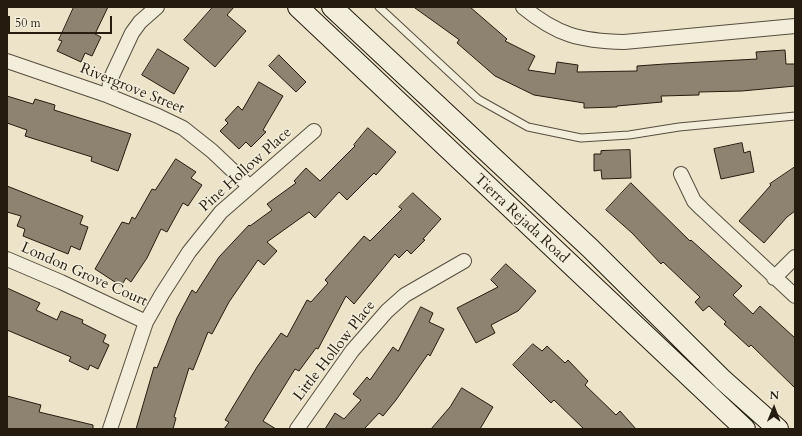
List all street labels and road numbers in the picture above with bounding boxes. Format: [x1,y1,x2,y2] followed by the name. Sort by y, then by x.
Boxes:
[77,60,187,118] street label: Rivergrove Street
[196,124,296,216] street label: Pine Hollow Place
[470,171,572,267] street label: Tierra Rejada Road
[18,239,150,311] street label: London Grove Court
[290,297,380,405] street label: Little Hollow Place

